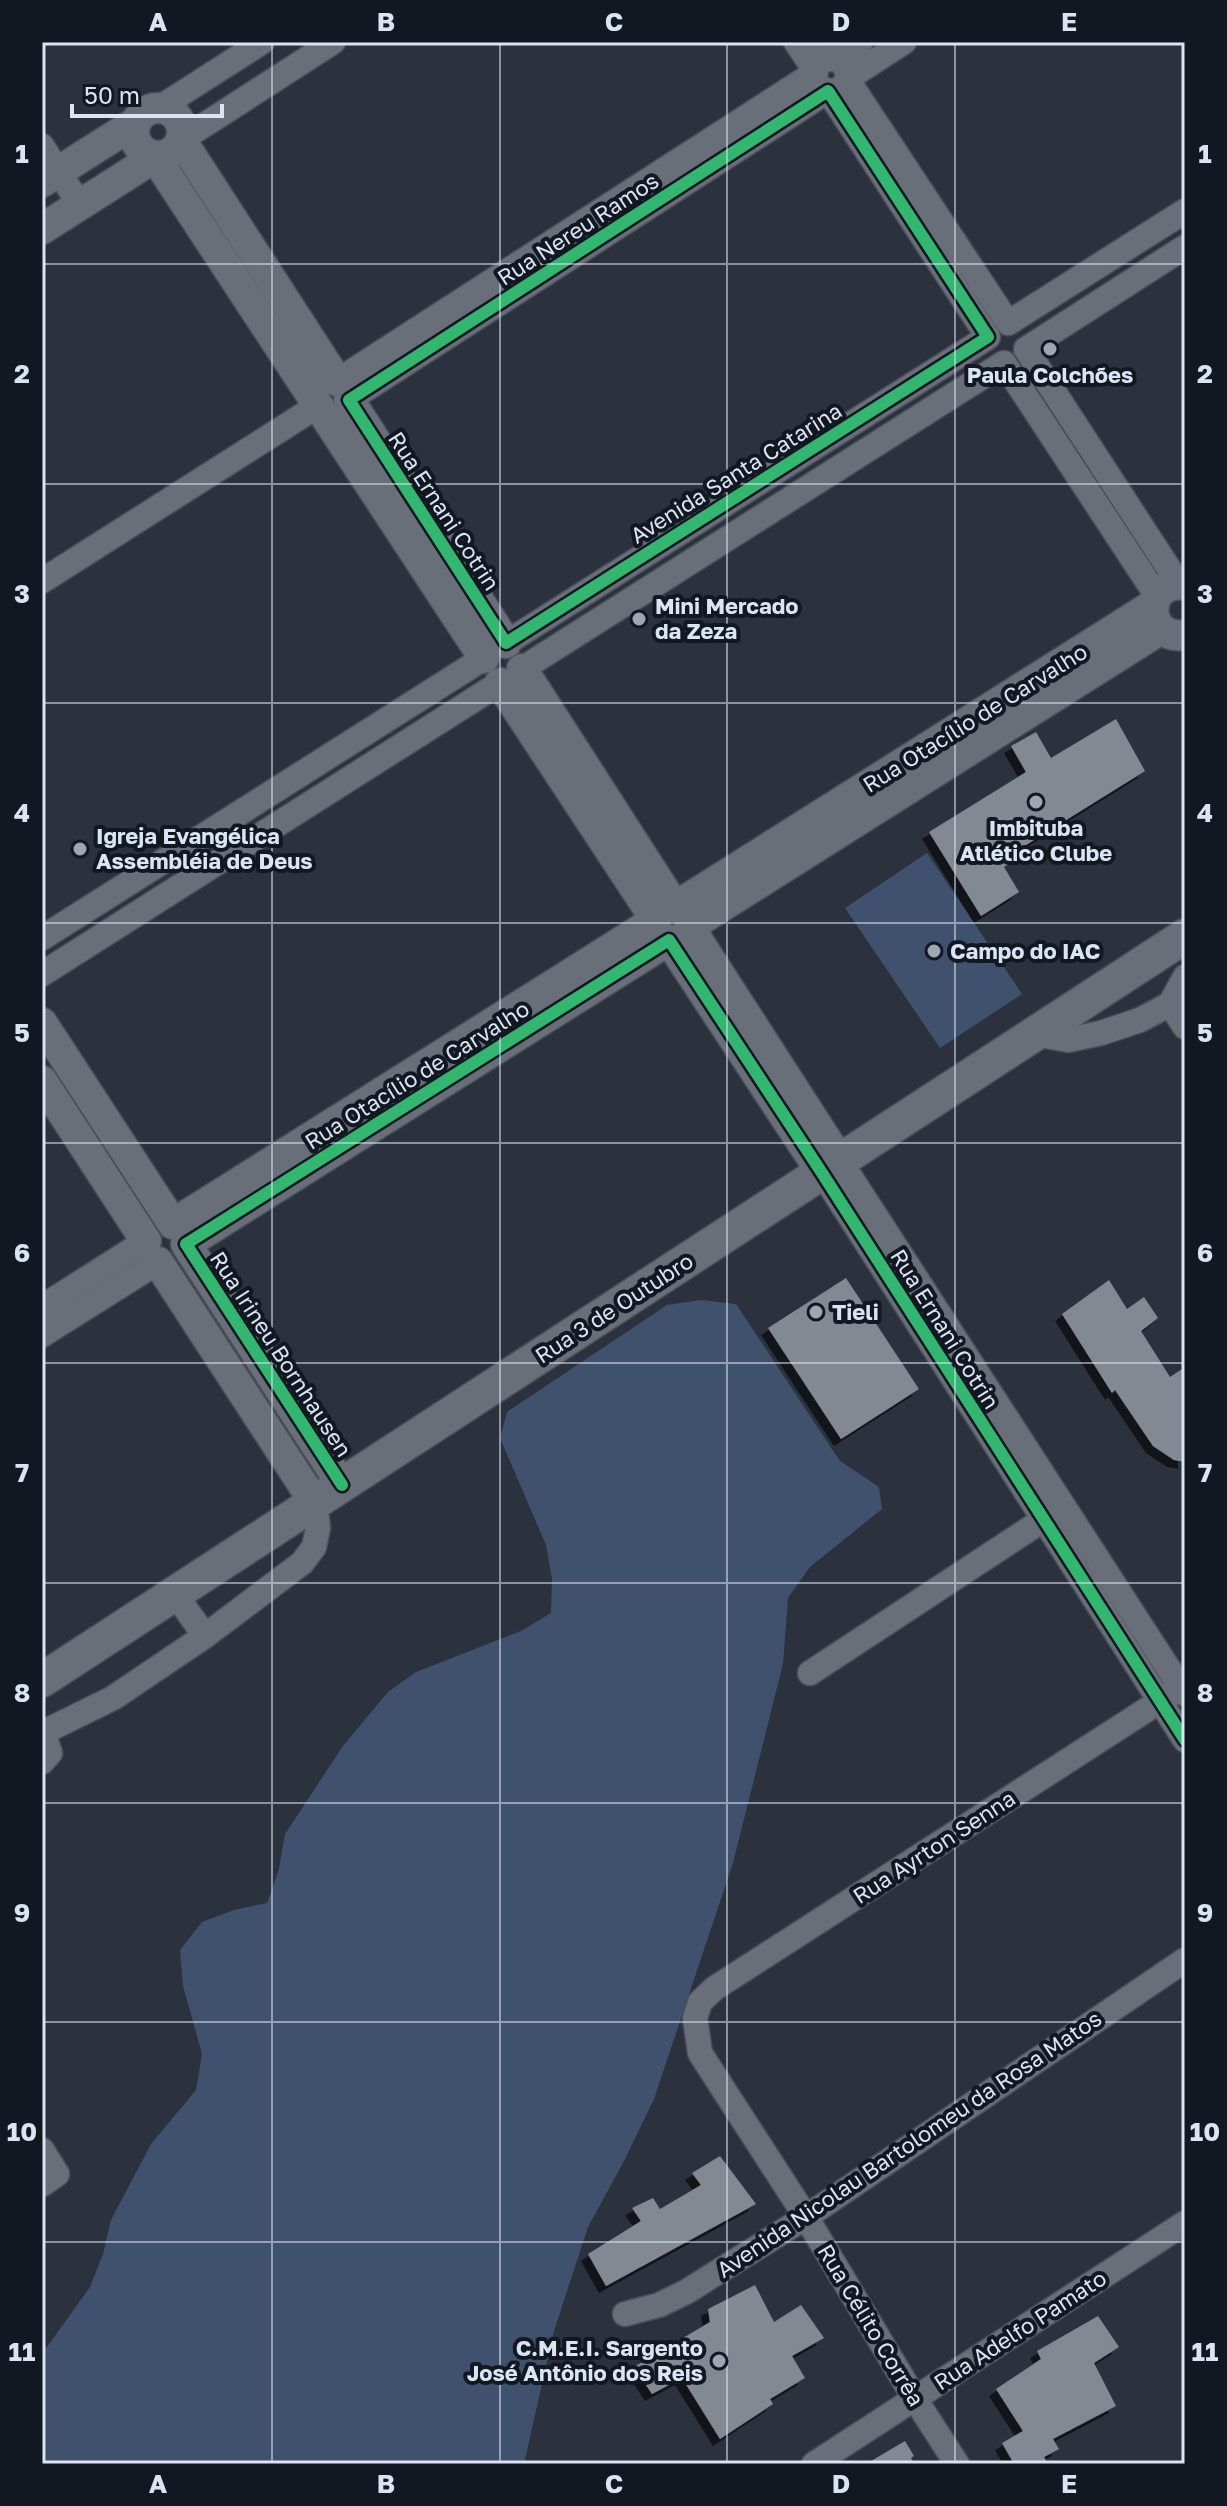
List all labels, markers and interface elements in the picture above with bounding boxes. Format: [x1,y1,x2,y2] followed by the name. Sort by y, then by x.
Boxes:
[149,6,168,37] text: A
[377,6,395,37] text: B
[605,6,623,37] text: C
[832,6,850,37] text: D
[1061,6,1077,37] text: E
[72,68,222,118] scale bar
[84,80,140,109] text: 50 m
[15,138,29,169] text: 1
[1198,138,1212,169] text: 1
[492,166,663,291] street label: Rua Nereu Ramos
[1041,340,1059,358] marker: Paula Colchões
[14,358,30,389] text: 2
[1197,358,1213,389] text: 2
[967,361,1133,388] place label: Paula Colchões
[625,396,846,549] street label: Avenida Santa Catarina
[383,426,506,595] street label: Rua Ernani Cotrin
[14,578,30,609] text: 3
[1197,578,1213,609] text: 3
[655,592,798,644] place label: Mini Mercado da Zeza
[630,610,648,628] marker: Mini Mercado da Zeza
[858,637,1092,798] street label: Rua Otacílio de Carvalho
[1027,793,1045,811] marker: Imbituba Atlético Clube
[14,797,30,828] text: 4
[1197,797,1213,828] text: 4
[960,814,1112,866] place label: Imbituba Atlético Clube
[96,822,313,874] place label: Igreja Evangélica Assembléia de Deus
[71,840,89,858] marker: Igreja Evangélica Assembléia de Deus
[950,937,1100,964] place label: Campo do IAC
[925,942,943,960] marker: Campo do IAC
[300,994,534,1155] street label: Rua Otacílio de Carvalho
[14,1017,30,1048] text: 5
[1197,1017,1213,1048] text: 5
[14,1237,30,1268] text: 6
[1197,1237,1213,1268] text: 6
[885,1244,1006,1414] street label: Rua Ernani Cotrin
[205,1246,358,1462] street label: Rua Irineu Bornhausen
[530,1247,698,1369] street label: Rua 3 de Outubro
[832,1298,879,1325] place label: Tieli
[807,1303,825,1321] marker: Tieli
[15,1457,29,1488] text: 7
[1198,1457,1212,1488] text: 7
[14,1677,30,1708] text: 8
[1197,1677,1213,1708] text: 8
[848,1784,1020,1909] street label: Rua Ayrton Senna
[14,1897,30,1928] text: 9
[1197,1897,1213,1928] text: 9
[711,2004,1106,2283] street label: Avenida Nicolau Bartolomeu da Rosa Matos
[7,2116,37,2147] text: 10
[1190,2116,1220,2147] text: 10
[812,2239,930,2411] street label: Rua Célito Corrêa
[929,2264,1111,2395] street label: Rua Adelfo Pamato
[467,2334,703,2386] place label: C.M.E.I. Sargento José Antônio dos Reis
[9,2336,35,2367] text: 11
[1192,2336,1218,2367] text: 11
[710,2352,728,2370] marker: C.M.E.I. Sargento José Antônio dos Reis
[149,2468,168,2499] text: A
[377,2468,395,2499] text: B
[605,2468,623,2499] text: C
[832,2468,850,2499] text: D
[1061,2468,1077,2499] text: E

